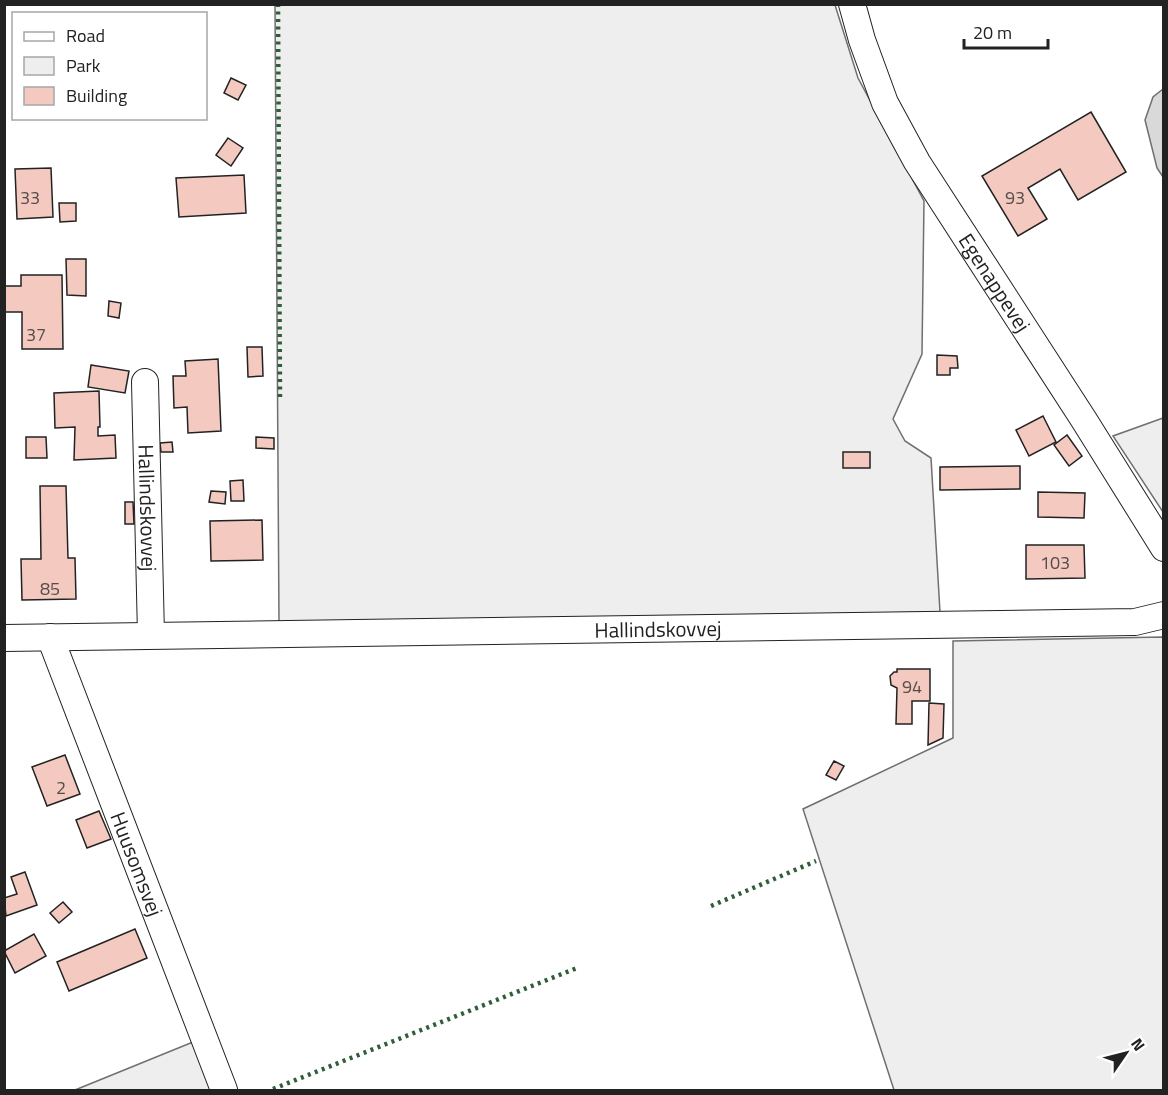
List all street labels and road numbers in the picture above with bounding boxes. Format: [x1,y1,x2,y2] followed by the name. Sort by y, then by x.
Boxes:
[951,227,1039,338] street label: Egenappevej
[130,444,165,572] street label: Hallindskovvej
[594,612,722,646] street label: Hallindskovvej
[103,807,172,921] street label: Huusomsvej

